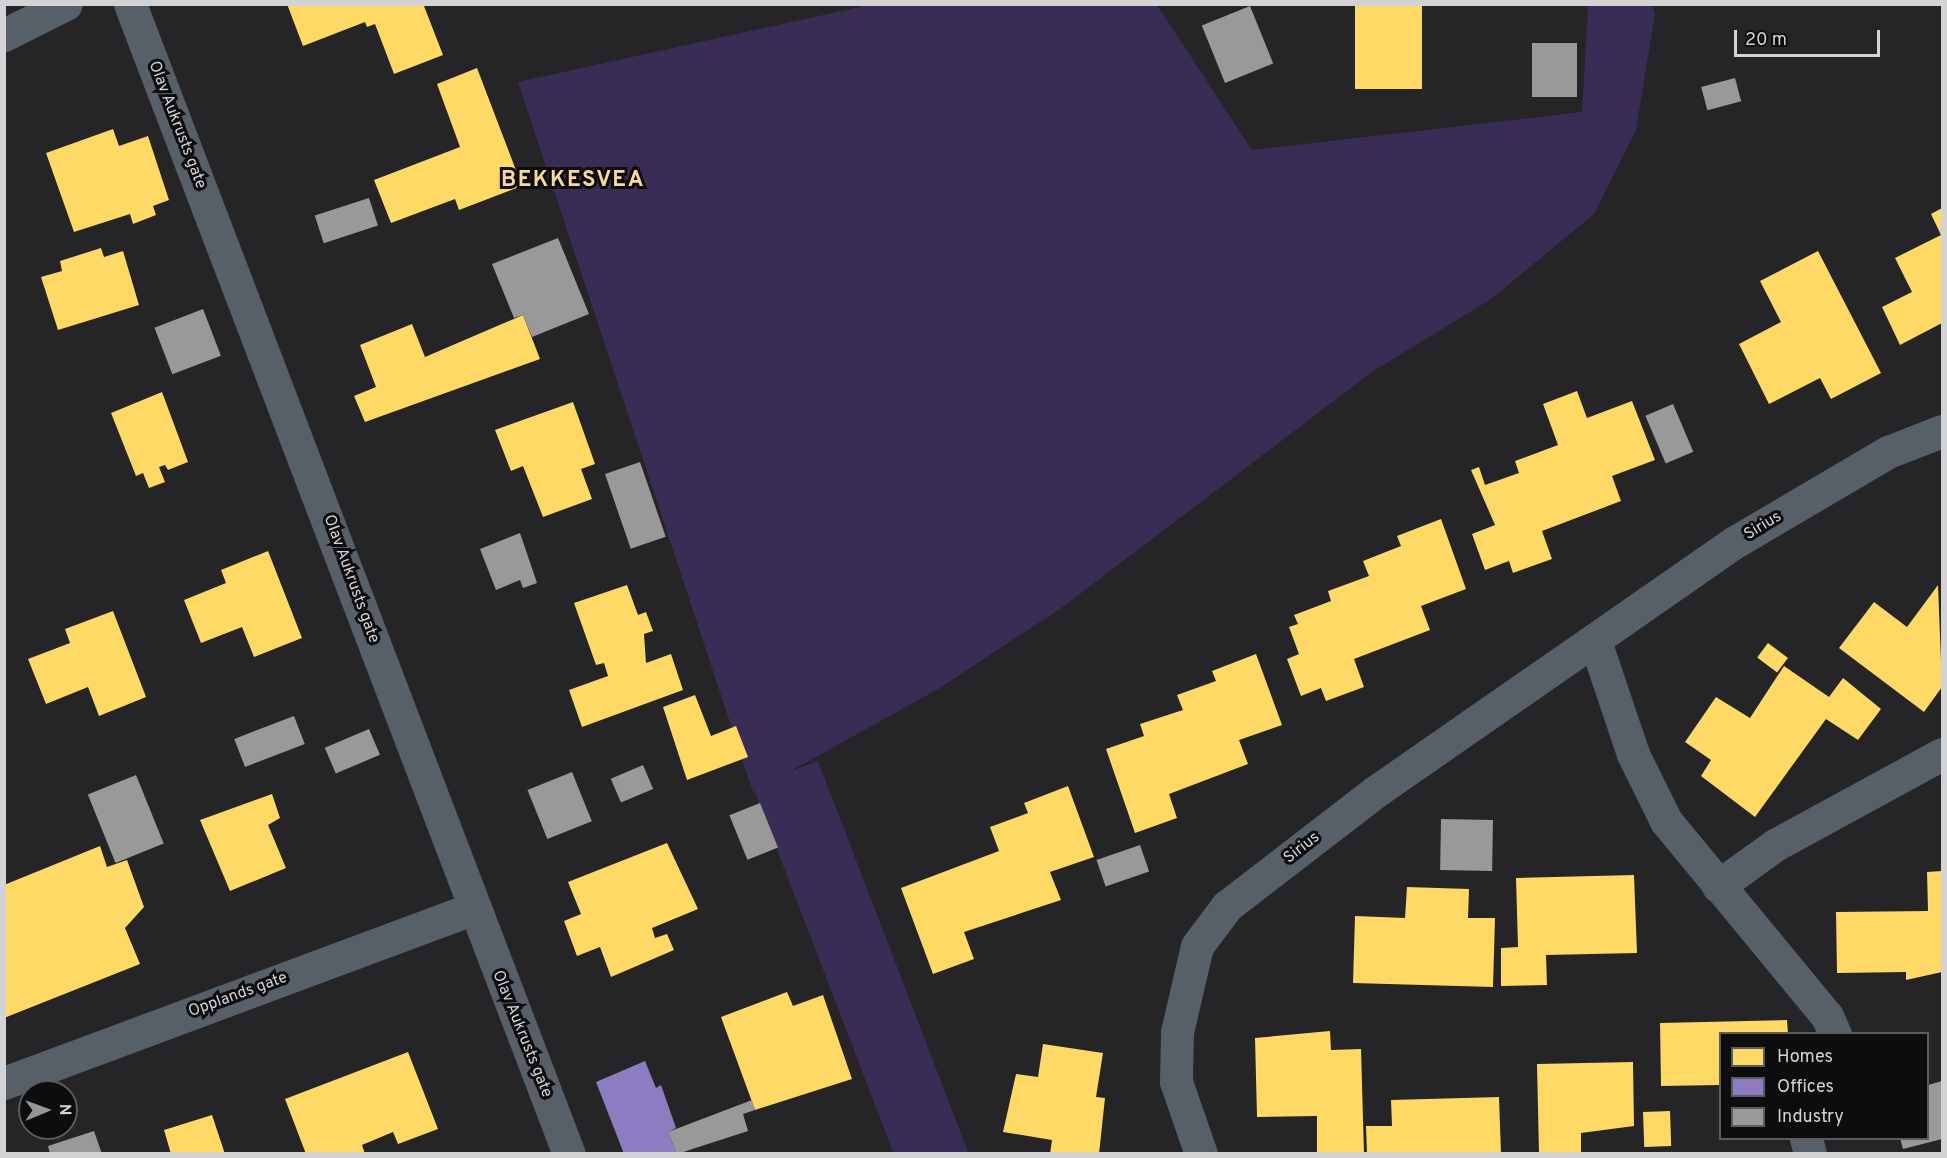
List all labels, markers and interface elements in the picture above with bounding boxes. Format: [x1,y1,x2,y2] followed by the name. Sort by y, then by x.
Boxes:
[1737,18,1882,56] scale bar
[1745,29,1787,52] text: 20 m
[144,58,210,192] street label: Olav Aukrusts gate
[501,168,645,194] district label: BEKKESVEA
[1741,507,1785,545] street label: Sirius
[319,512,383,646] street label: Olav Aukrusts gate
[1280,828,1324,868] street label: Sirius
[488,967,556,1101] street label: Olav Aukrusts gate
[186,968,290,1022] street label: Opplands gate
[1719,1032,1929,1140] legend
[1777,1046,1833,1069] text: Homes
[1777,1076,1834,1099] text: Offices
[18,1080,78,1140] north arrow
[54,1104,74,1116] text: N
[1777,1106,1844,1129] text: Industry

